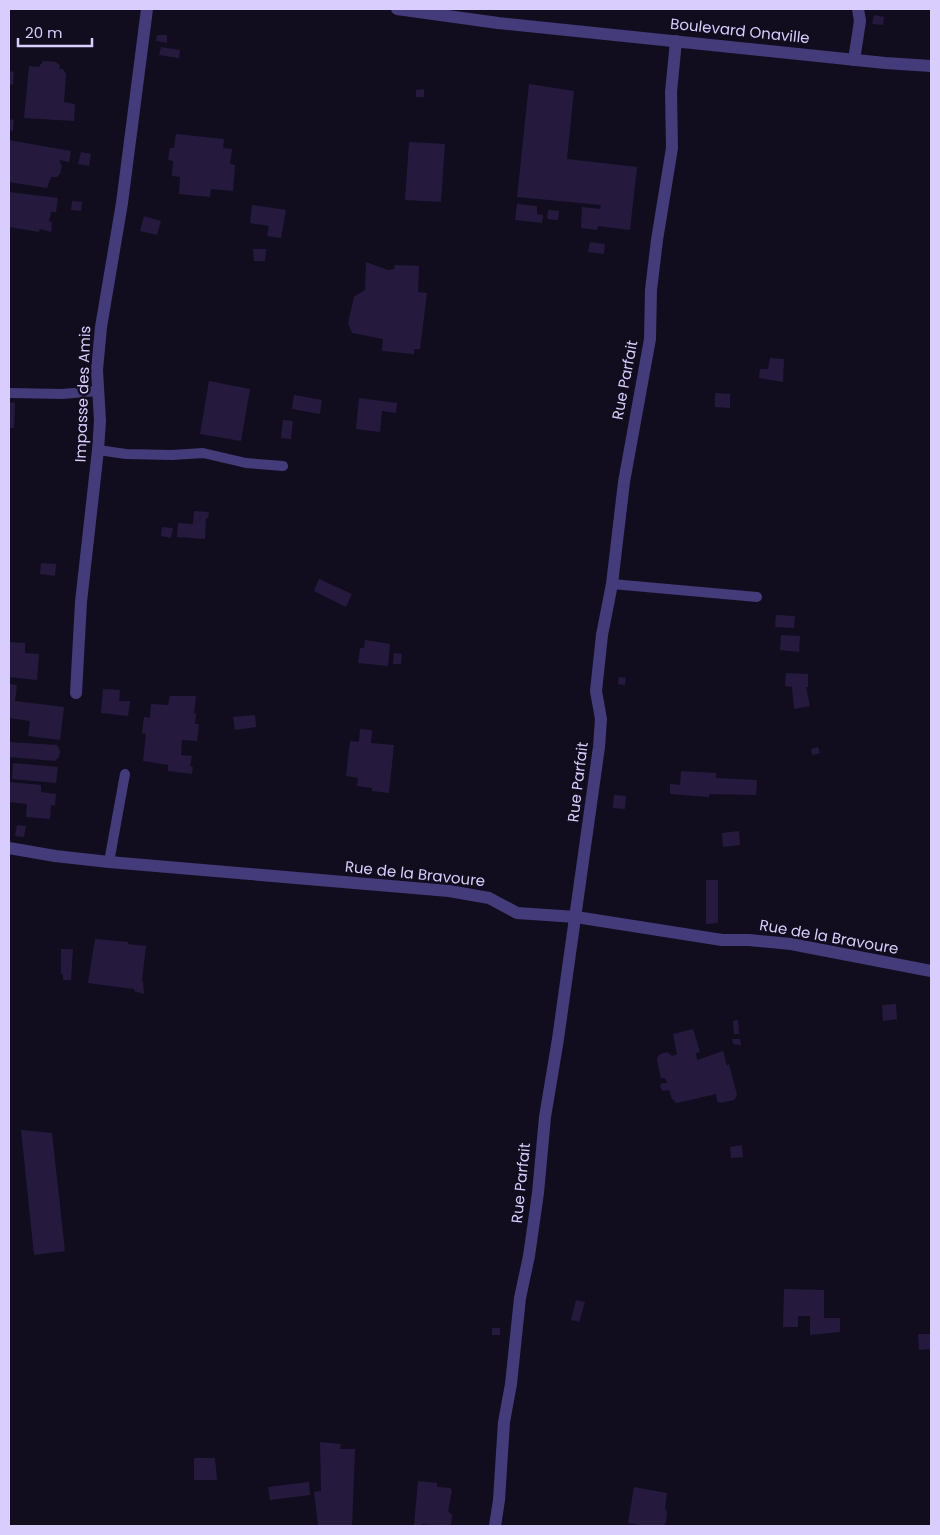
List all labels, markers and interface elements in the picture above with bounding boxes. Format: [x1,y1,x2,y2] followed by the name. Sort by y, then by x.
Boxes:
[669,13,811,48] street label: Boulevard Onaville
[18,15,91,47] scale bar
[25,22,63,43] text: 20 m
[70,325,95,463] street label: Impasse des Amis
[607,338,643,422] street label: Rue Parfait
[562,741,593,823] street label: Rue Parfait
[344,856,486,891] street label: Rue de la Bravoure
[758,914,900,959] street label: Rue de la Bravoure
[506,1142,535,1224] street label: Rue Parfait

